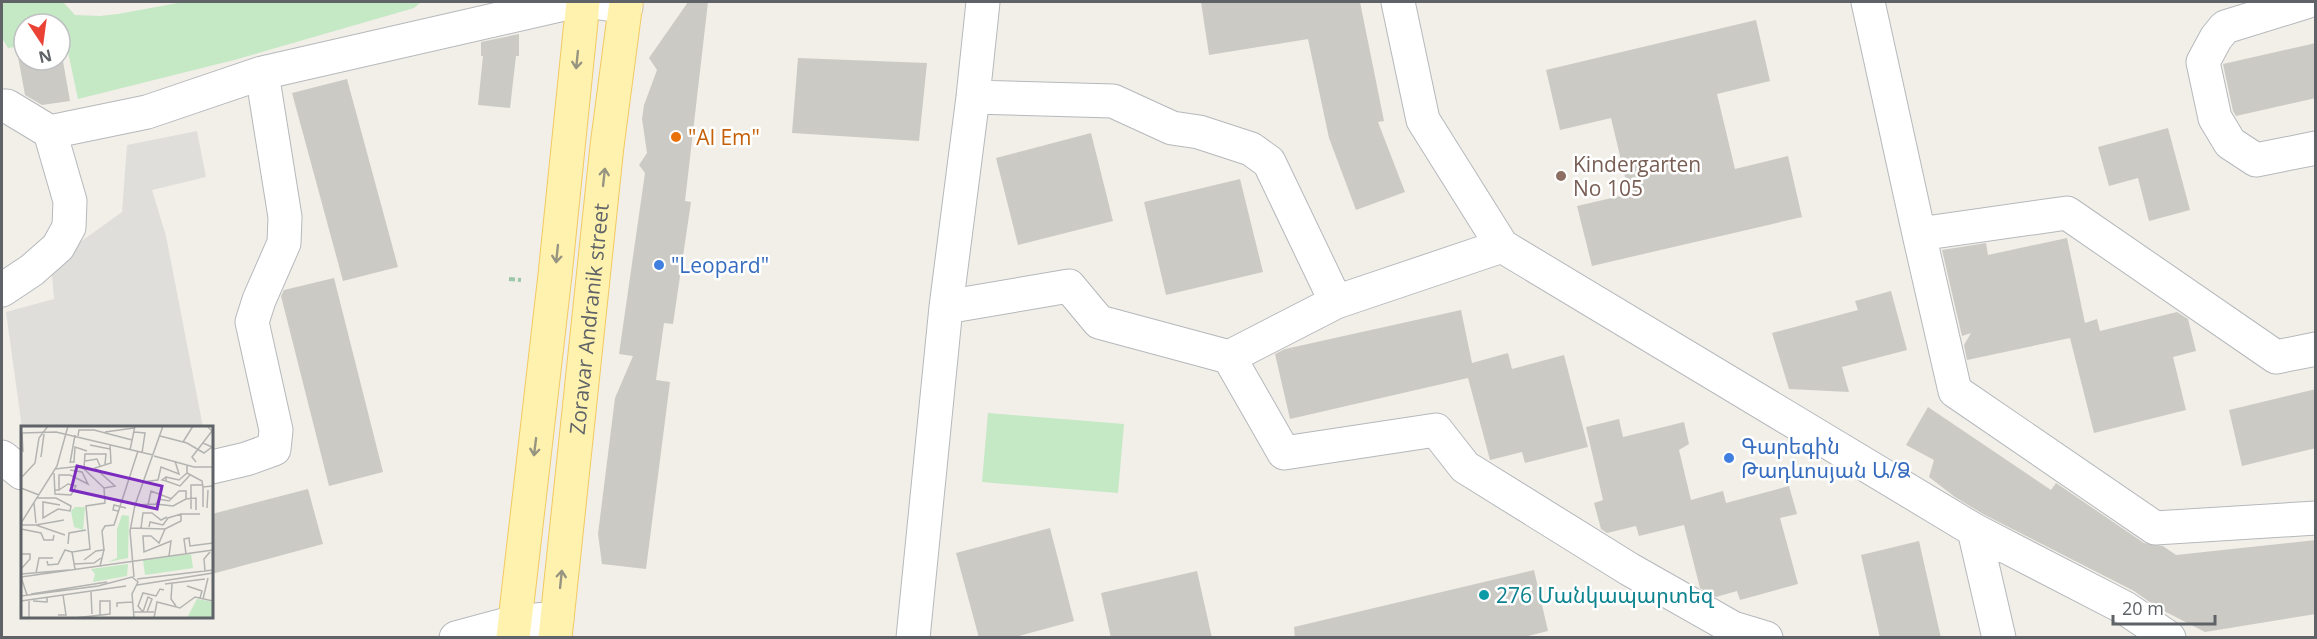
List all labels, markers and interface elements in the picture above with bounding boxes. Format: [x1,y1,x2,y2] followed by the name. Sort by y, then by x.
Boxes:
[12,12,72,72] north arrow
[37,44,54,69] text: N
[571,49,582,69] one-way arrow
[688,123,760,151] place label: "Al Em"
[669,130,683,144] marker: "Al Em"
[1573,150,1701,202] place label: Kindergarten No 105
[599,167,610,187] one-way arrow
[1554,169,1568,183] marker: Kindergarten No 105
[563,202,615,436] street label: Zoravar Andranik street
[551,243,562,263] one-way arrow
[671,251,769,279] place label: "Leopard"
[652,258,666,272] marker: "Leopard"
[21,426,213,618] inset map
[1741,432,1911,484] place label: Գարեգին Թադևոսյան Ա/Ձ
[530,437,541,457] one-way arrow
[1722,451,1736,465] marker: Գարեգին Թադևոսյան Ա/Ձ
[556,570,567,590] one-way arrow
[1496,581,1715,609] place label: 276 Մանկապարտեզ
[1477,588,1491,602] marker: 276 Մանկապարտեզ
[2113,588,2215,626] scale bar
[2122,596,2164,620] text: 20 m

